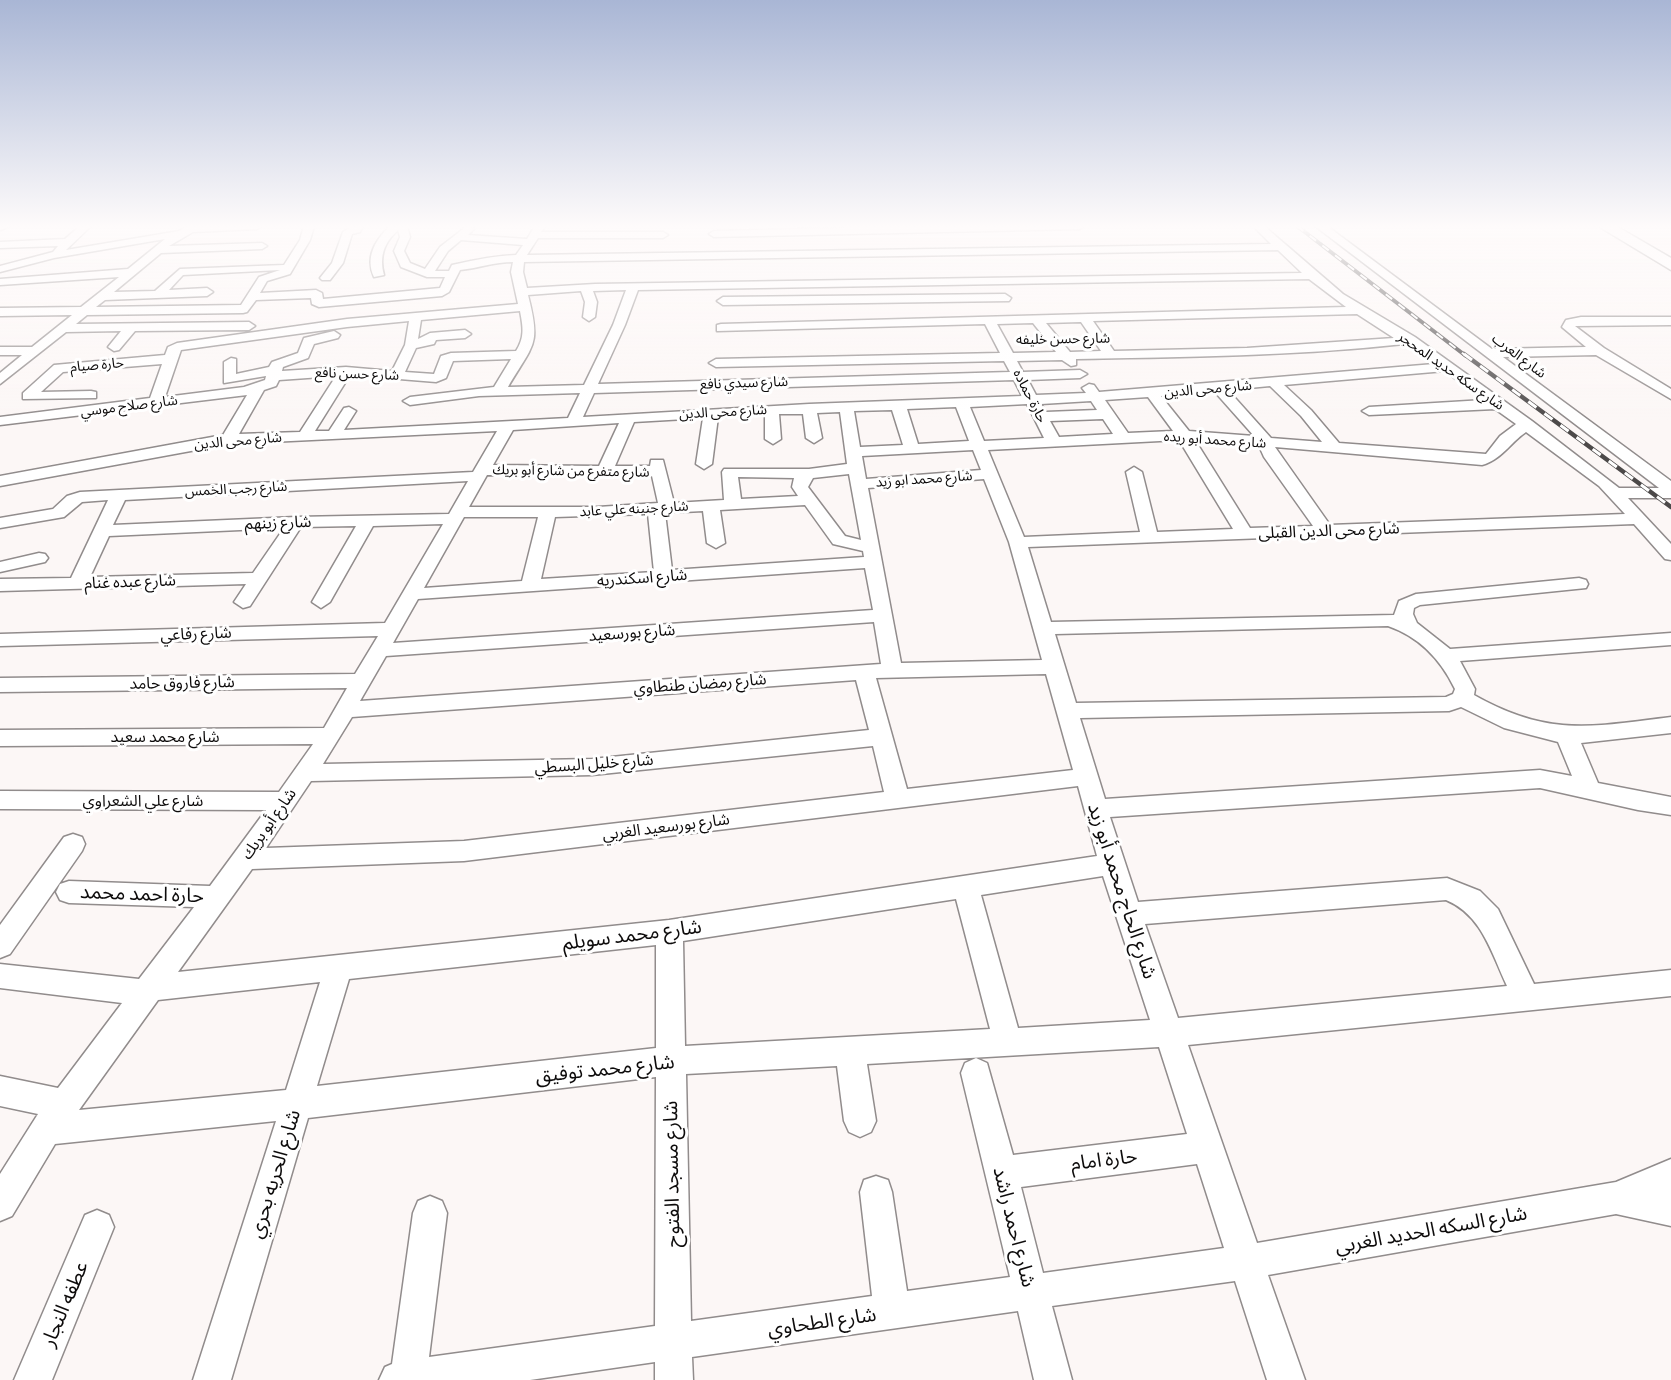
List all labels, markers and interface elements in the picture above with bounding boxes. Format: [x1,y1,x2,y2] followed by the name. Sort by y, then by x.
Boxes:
[1395,328,1507,414] street label: شارع سكه حديد المحجر
[1016,330,1110,348] street label: شارع حسن خليفه
[1489,330,1549,382] street label: شارع العرب
[69,354,125,376] street label: حارة صيام
[315,364,399,384] street label: شارع حسن نافع
[1009,366,1051,426] street label: حارة حماده
[700,373,788,393] street label: شارع سيدي نافع
[1163,377,1253,401] street label: شارع محى الدين
[79,392,179,420] street label: شارع صلاح موسي
[679,401,767,423] street label: شارع محى الدين
[1163,428,1267,452] street label: شارع محمد أبو ريده
[193,429,283,453] street label: شارع محى الدين
[492,461,650,481] street label: شارع متفرع من شارع أبو بريك
[875,467,973,491] street label: شارع محمد ابو زيد
[184,478,288,500] street label: شارع رجب الخمس
[579,498,689,520] street label: شارع جنينه علي عابد
[244,512,312,534] street label: شارع زينهم
[1258,519,1400,543] street label: شارع محى الدين القبلى
[596,565,688,591] street label: شارع اسكندريه
[84,571,176,593] street label: شارع عبده غنام
[588,620,676,646] street label: شارع بورسعيد
[160,623,232,645] street label: شارع رفاعي
[633,670,767,698] street label: شارع رمضان طنطاوي
[129,672,235,694] street label: شارع فاروق حامد
[111,727,219,747] street label: شارع محمد سعيد
[534,750,654,778] street label: شارع خليل البسطي
[237,785,301,863] street label: شارع أبو بريك
[83,791,203,811] street label: شارع علي الشعراوي
[1082,800,1162,982] street label: شارع الحاج محمد أبو زيد
[601,810,731,844] street label: شارع بورسعيد الغربي
[80,880,204,908] street label: حارة احمد محمد
[561,915,703,955] street label: شارع محمد سويلم
[534,1050,676,1088] street label: شارع محمد توفيق
[659,1100,685,1248] street label: شارع مسجد الفتوح
[244,1107,306,1241] street label: شارع الحريه بحري
[1069,1144,1139,1176] street label: حارة امام
[987,1164,1041,1290] street label: شارع احمد راشد
[1333,1201,1529,1259] street label: شارع السكه الحديد الغربي
[36,1258,94,1350] street label: عطفه النجار
[766,1302,878,1342] street label: شارع الطحاوي

